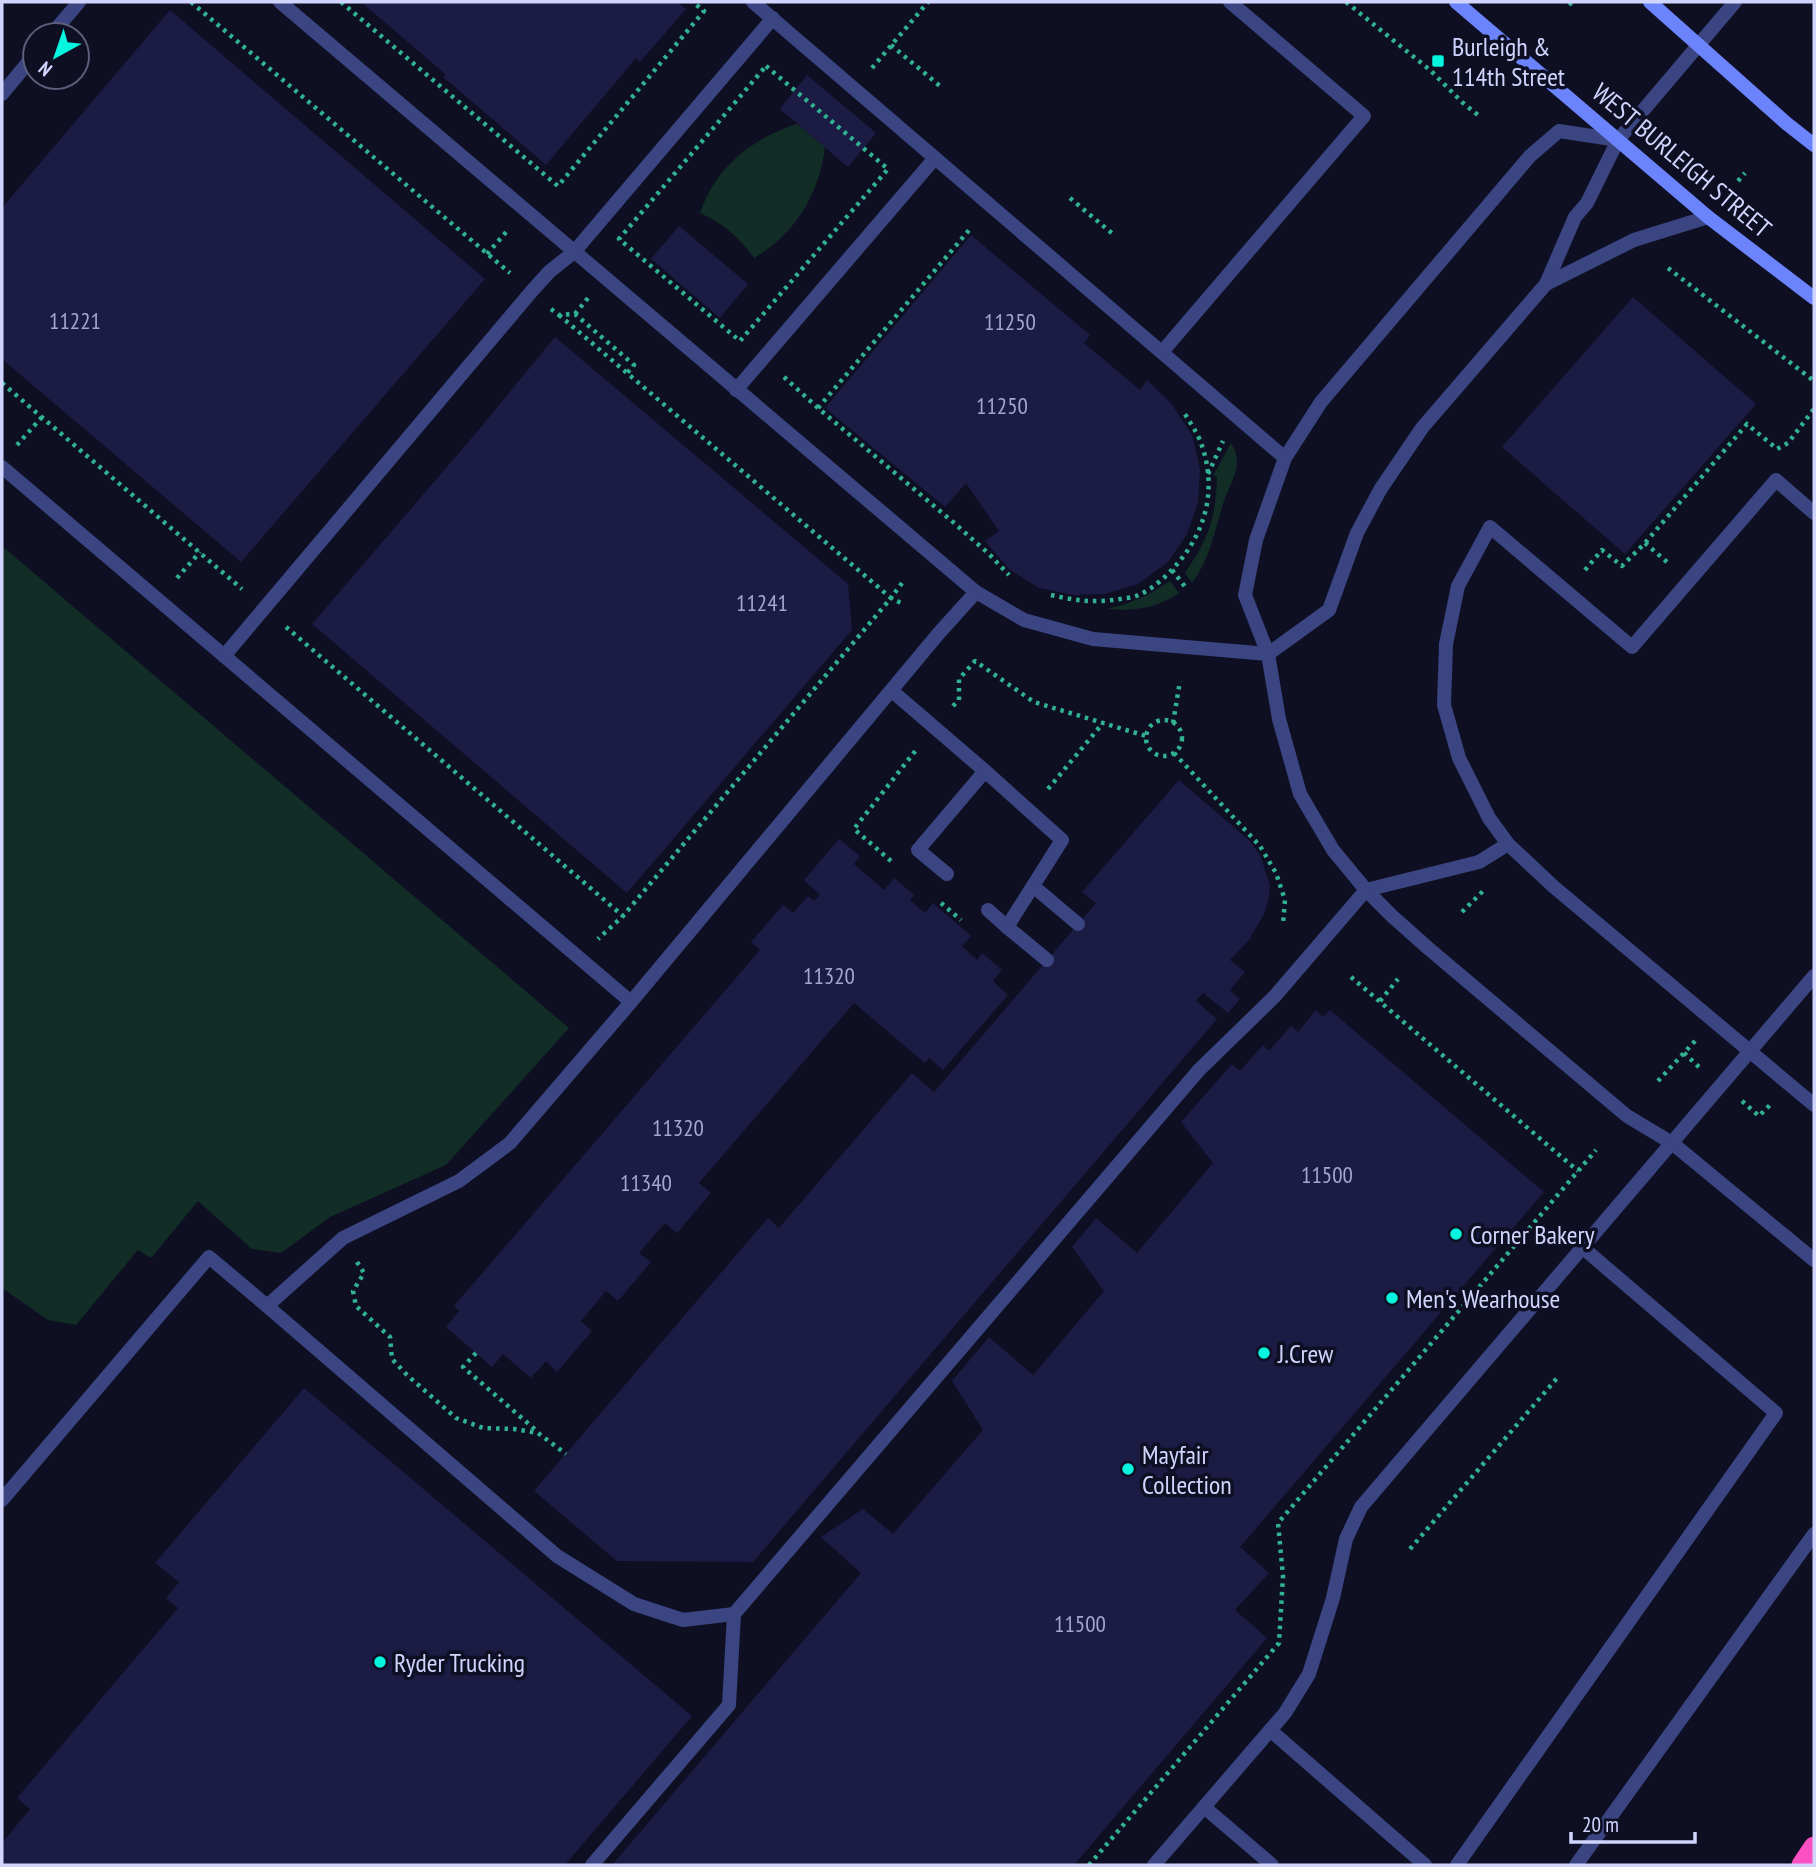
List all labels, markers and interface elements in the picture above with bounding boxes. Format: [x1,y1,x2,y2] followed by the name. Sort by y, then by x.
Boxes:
[21,21,91,91] north arrow
[1452,30,1565,93] place label: Burleigh & 114th Street
[1430,53,1446,69] marker: Burleigh & 114th Street
[33,57,57,82] text: N
[1586,75,1779,245] street label: WEST BURLEIGH STREET
[49,306,101,335] house number: 11221
[984,307,1036,336] house number: 11250
[976,391,1028,420] house number: 11250
[736,588,788,617] house number: 11241
[803,961,855,990] house number: 11320
[652,1113,704,1142] house number: 11320
[1301,1160,1353,1189] house number: 11500
[620,1168,672,1197] house number: 11340
[1470,1218,1595,1251] place label: Corner Bakery
[1448,1226,1464,1242] marker: Corner Bakery
[1406,1282,1560,1315] place label: Men's Wearhouse
[1384,1290,1400,1306] marker: Men's Wearhouse
[1277,1337,1334,1370] place label: J.Crew
[1256,1345,1272,1361] marker: J.Crew
[1142,1438,1232,1501] place label: Mayfair Collection
[1120,1461,1136,1477] marker: Mayfair Collection
[1054,1609,1106,1638] house number: 11500
[394,1646,525,1679] place label: Ryder Trucking
[372,1654,388,1670] marker: Ryder Trucking
[1571,1800,1695,1844] scale bar
[1582,1811,1619,1838] text: 20 m

